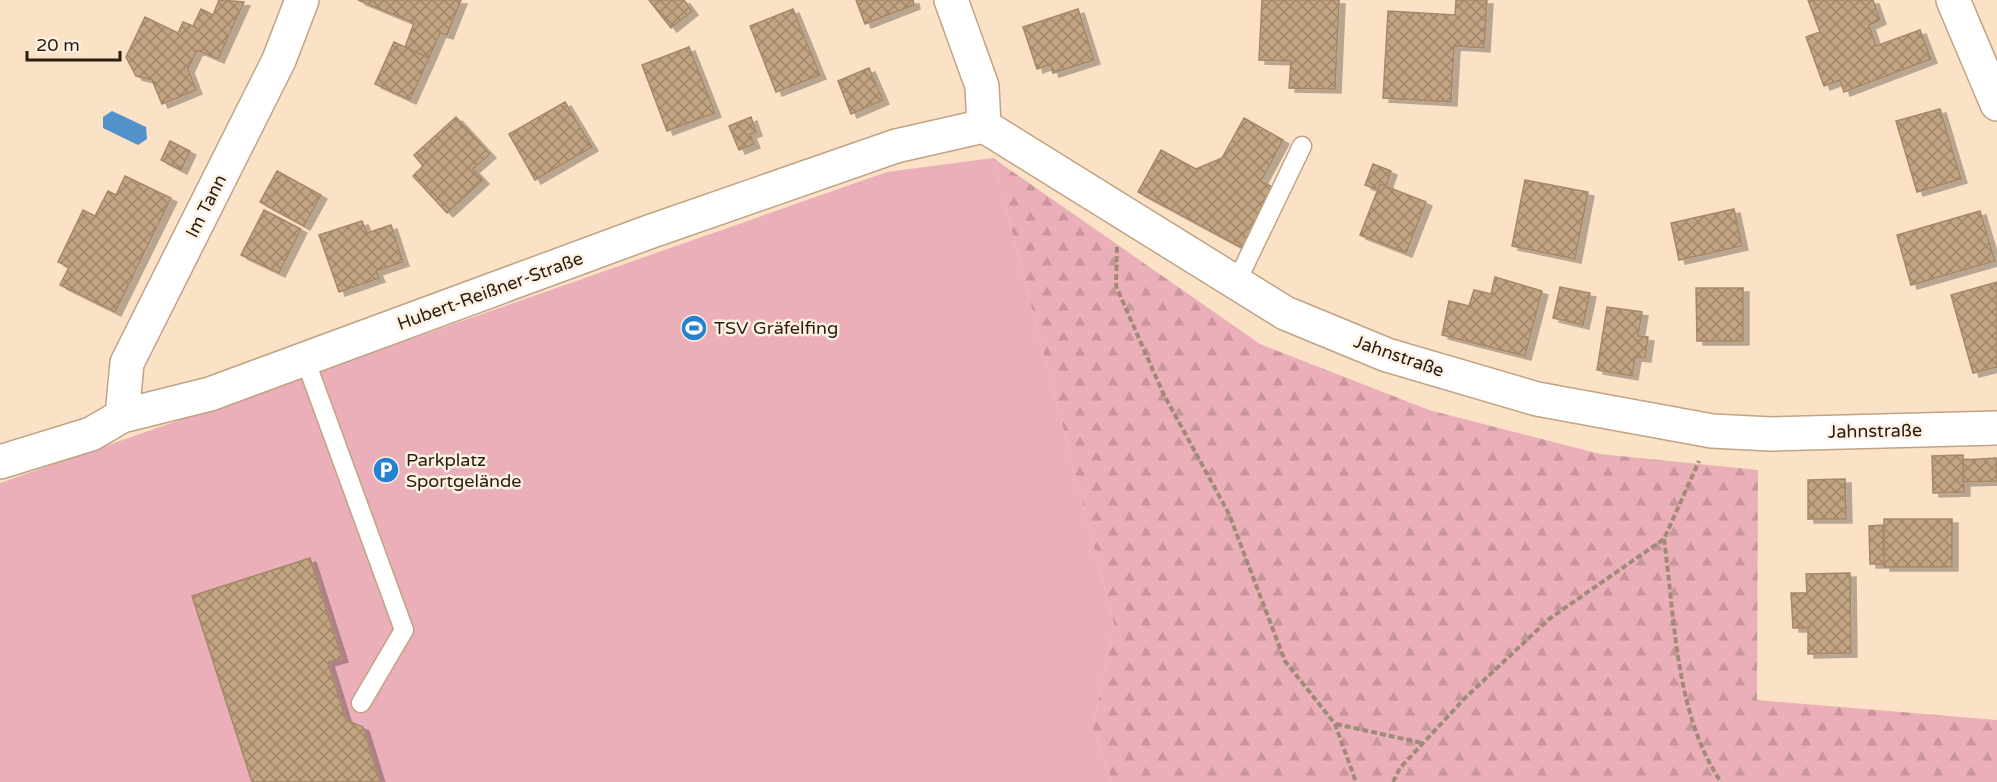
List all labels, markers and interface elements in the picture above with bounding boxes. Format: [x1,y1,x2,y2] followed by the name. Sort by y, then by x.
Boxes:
[27,24,120,62] scale bar
[36,34,80,56] text: 20 m
[181,171,231,241] street label: Im Tann
[394,247,586,335] street label: Hubert-Reißner-Straße
[679,313,709,343] sports icon: TSV Gräfelfing
[714,317,838,339] place label: TSV Gräfelfing
[1351,330,1447,382] street label: Jahnstraße
[1828,419,1922,443] street label: Jahnstraße
[406,449,522,492] place label: Parkplatz Sportgelände
[371,455,401,485] parking icon: Parkplatz Sportgelände

